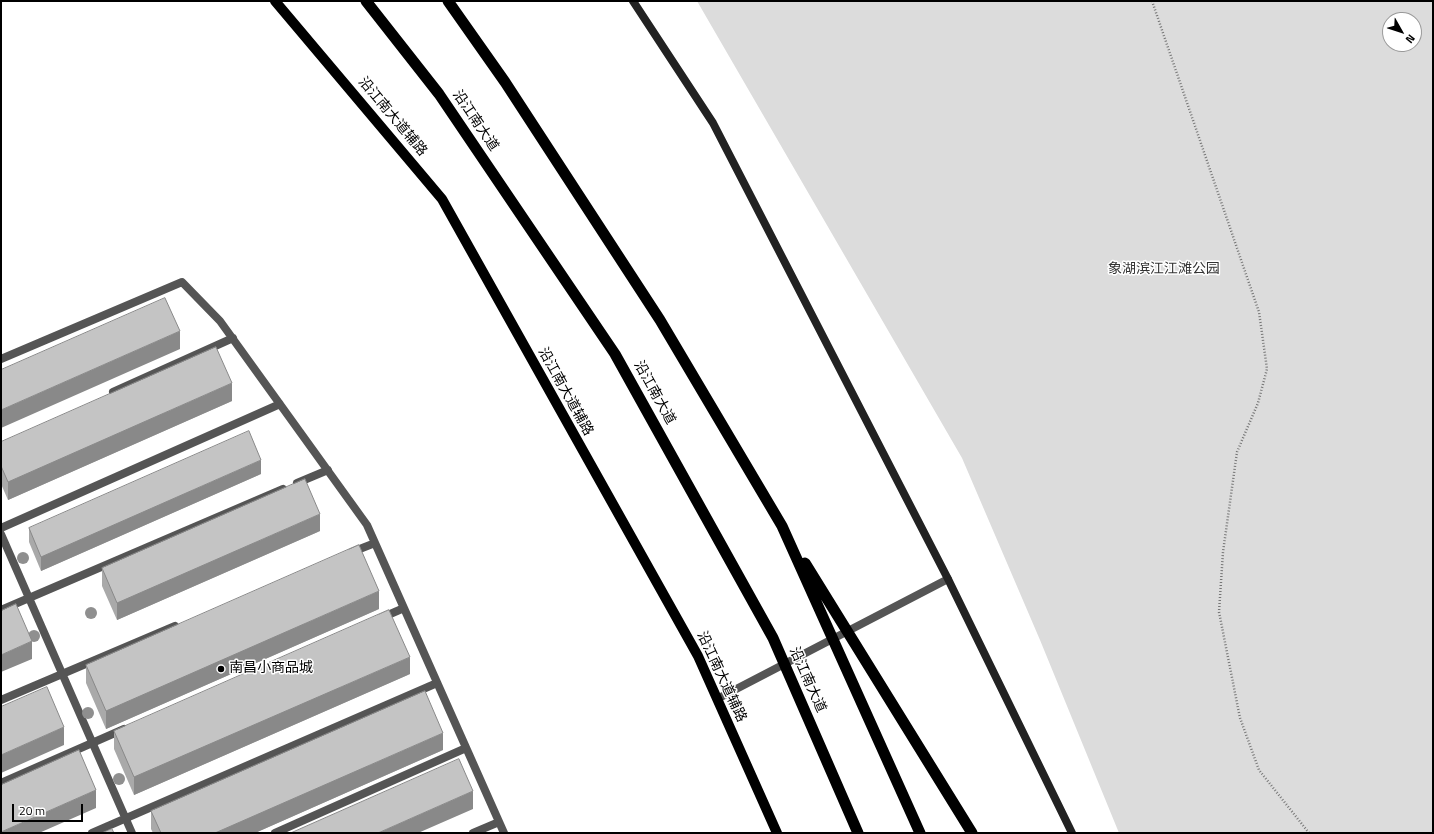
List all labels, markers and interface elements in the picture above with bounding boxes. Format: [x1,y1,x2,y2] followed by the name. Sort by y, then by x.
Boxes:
[1382,12,1422,52] north arrow
[1402,31,1419,47] text: N
[354,74,430,160] street label: 沿江南大道辅路
[448,87,502,155] street label: 沿江南大道
[1108,262,1220,278] park label: 象湖滨江江滩公园
[534,345,596,439] street label: 沿江南大道辅路
[630,358,678,428] street label: 沿江南大道
[693,629,749,725] street label: 沿江南大道辅路
[785,645,829,715] street label: 沿江南大道
[229,661,313,677] place label: 南昌小商品城
[216,664,226,674] marker: 南昌小商品城
[14,796,85,822] scale bar
[19,801,45,820] text: 20 m

